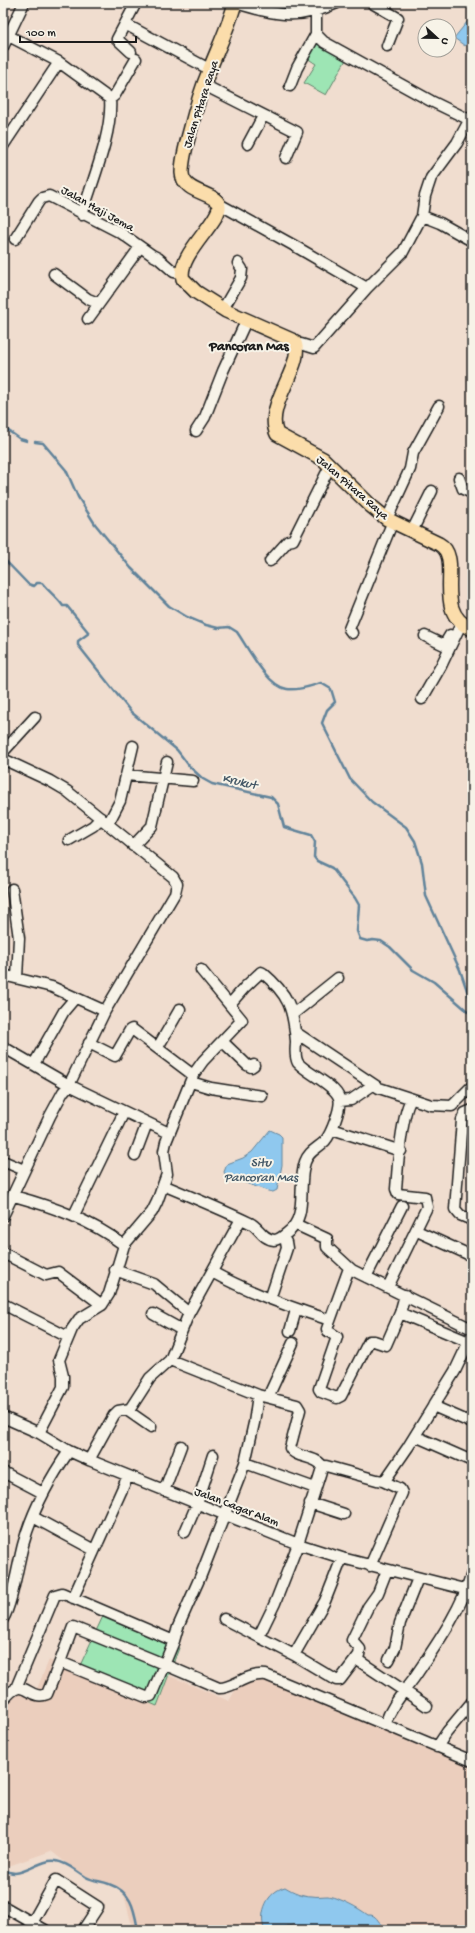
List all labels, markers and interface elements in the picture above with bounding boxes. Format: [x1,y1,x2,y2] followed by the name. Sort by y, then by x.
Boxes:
[20,18,136,44] scale bar
[417,18,457,58] north arrow
[25,27,56,41] text: 100 m
[437,36,451,47] text: U
[181,59,223,150] street label: Jalan Pitara Raya
[58,184,136,236] street label: Jalan Haji Jema
[208,339,290,356] district label: Pancoran Mas
[313,453,391,524] street label: Jalan Pitara Raya
[221,771,261,794] water label: Krukut
[224,1156,299,1186] water label: Situ Pancoran Mas
[192,1485,281,1531] street label: Jalan Cagar Alam

